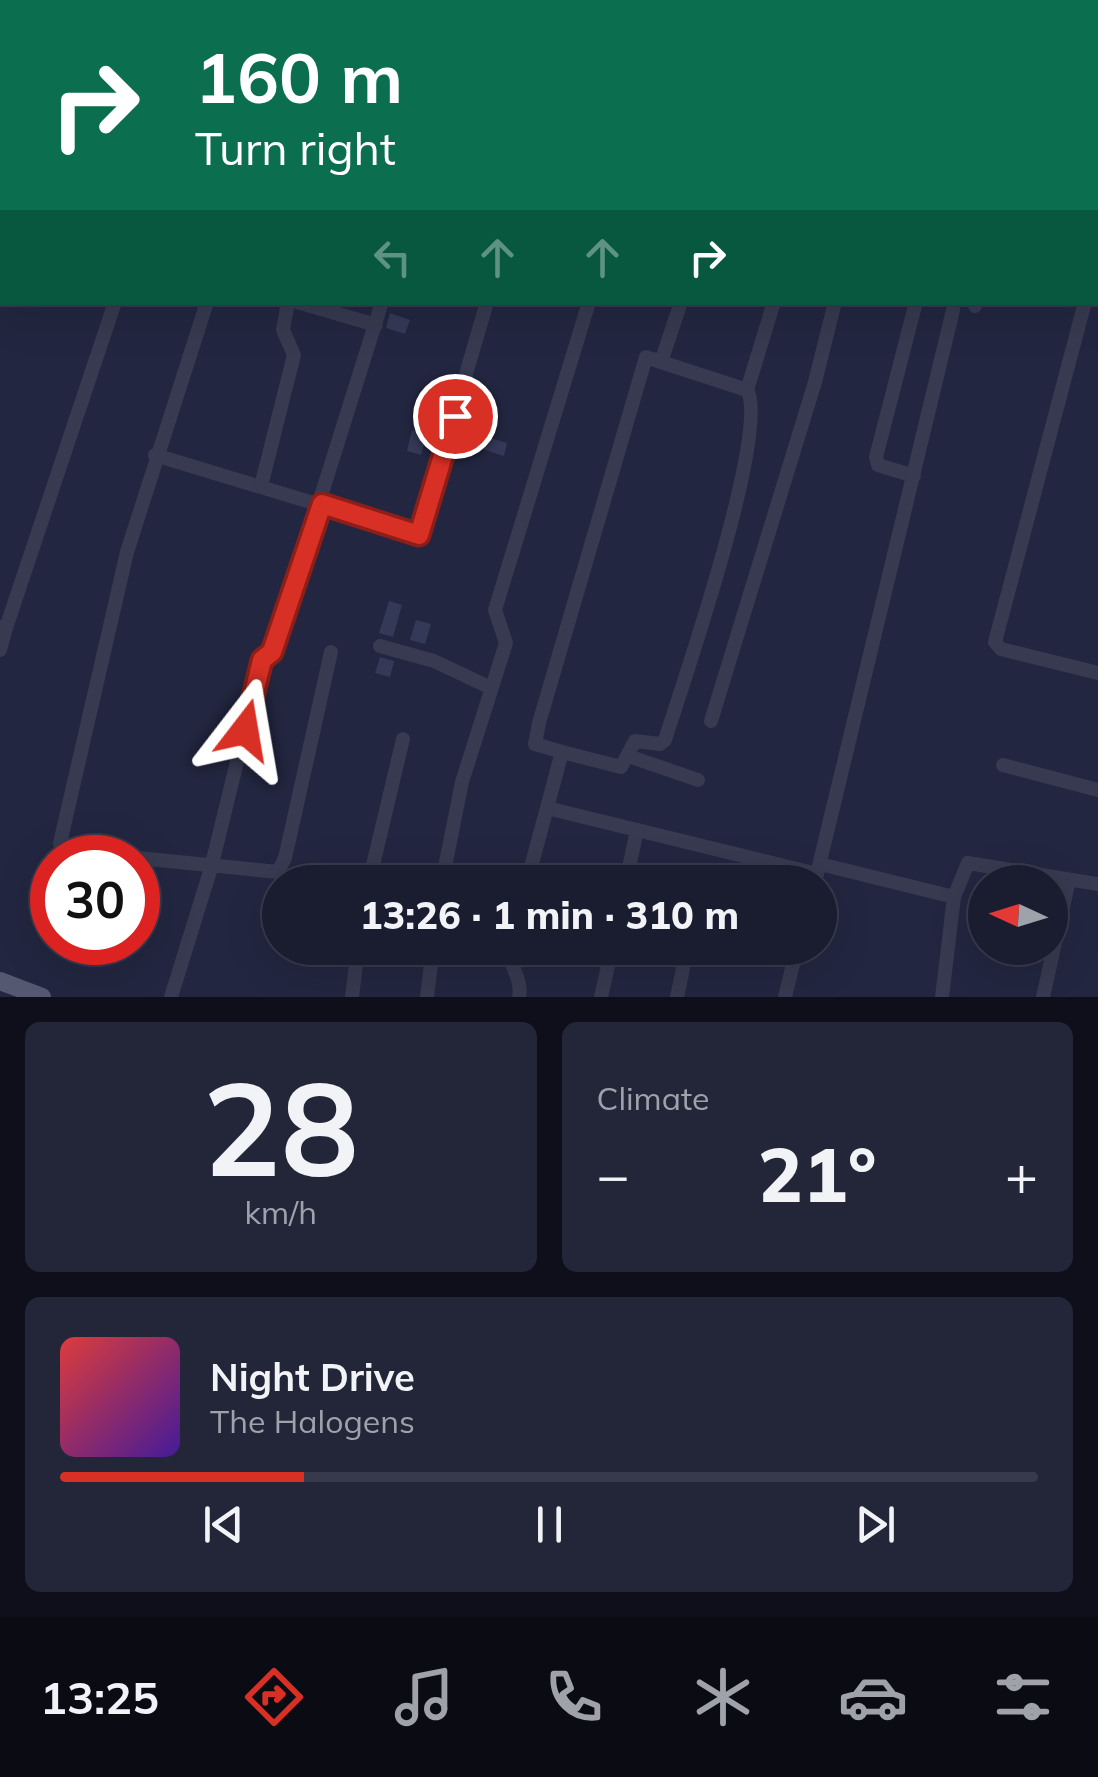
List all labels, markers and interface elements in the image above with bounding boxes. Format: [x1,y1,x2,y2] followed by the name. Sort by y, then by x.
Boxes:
[195,33,403,121] text: 160 m
[30,40,160,170] icon: right
[195,120,396,176] text: Turn right
[365,230,420,285] icon: left
[470,230,525,285] icon: ahead
[575,230,630,285] icon: ahead
[680,230,735,285] icon: right
[413,374,498,459] pin
[428,389,483,444] icon: arrive
[193,678,297,782] position arrow
[30,835,160,965] speed limit sign: 30
[968,865,1068,965] north arrow
[968,865,1068,965] map controls
[360,891,739,939] text: 13:26 · 1 min · 310 m
[203,1045,359,1209] text: 28
[597,1078,709,1118] text: Climate
[758,1127,877,1221] text: 21°
[597,1140,630,1209] text: −
[1005,1140,1038,1209] text: +
[245,1192,317,1232] text: km/h
[210,1353,415,1401] text: Night Drive
[210,1401,415,1441] text: The Halogens
[196,1497,251,1552] icon: previous
[522,1497,577,1552] icon: pause
[848,1497,903,1552] icon: next
[239,1662,309,1732] icon: directions
[389,1662,459,1732] icon: music
[539,1662,609,1732] icon: phone
[688,1662,758,1732] icon: climate
[838,1662,908,1732] icon: car
[988,1662,1058,1732] icon: filters
[40,1669,159,1725] text: 13:25

